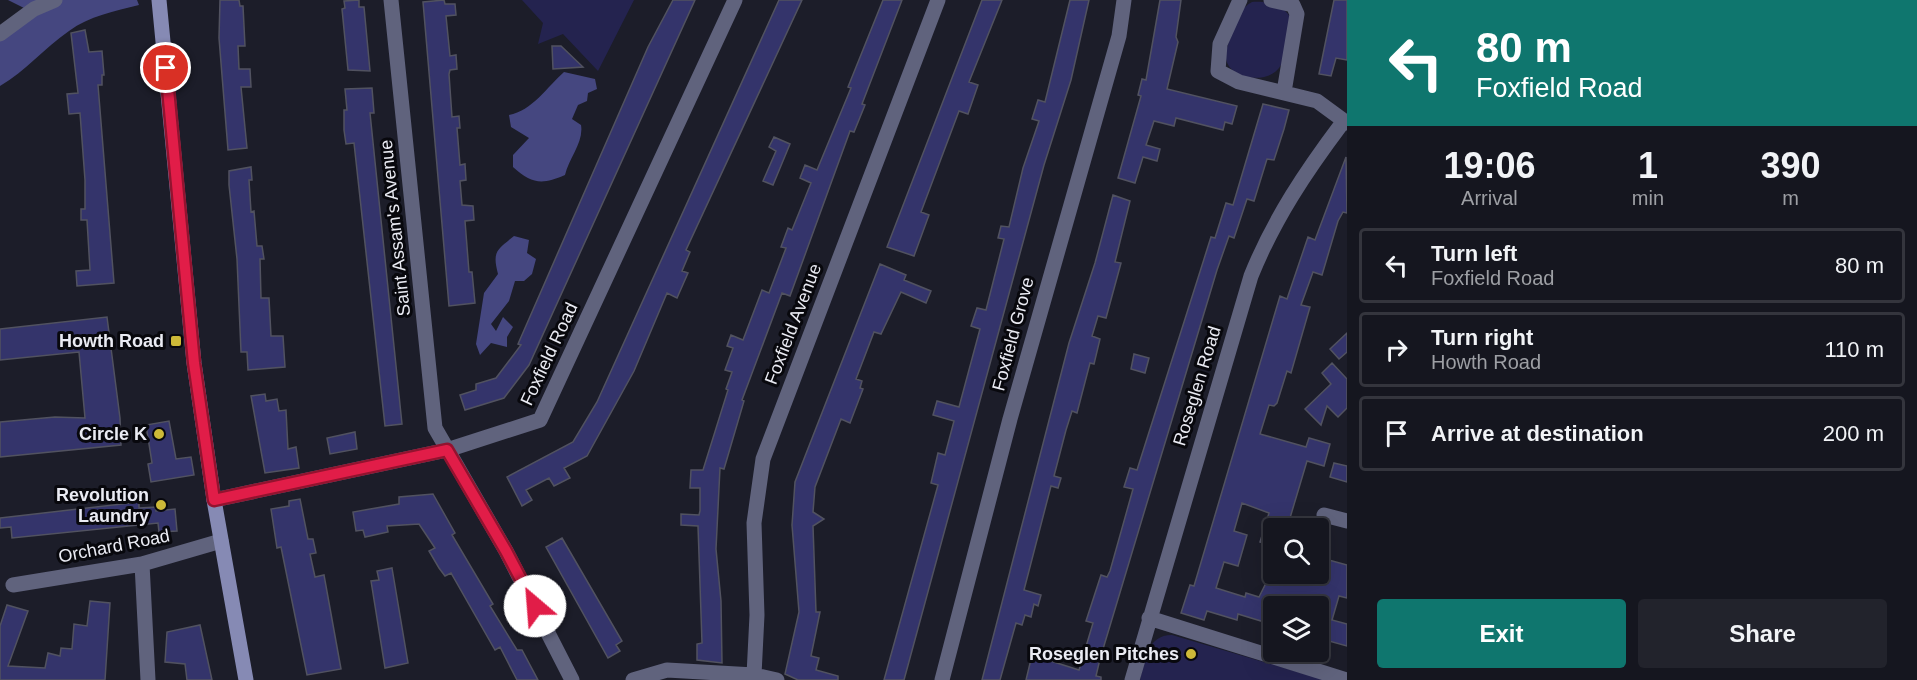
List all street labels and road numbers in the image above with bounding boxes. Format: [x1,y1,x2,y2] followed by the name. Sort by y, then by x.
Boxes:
[376,139,414,317] street label: Saint Assam's Avenue
[761,261,825,387] street label: Foxfield Avenue
[988,275,1038,393] street label: Foxfield Grove
[516,299,582,409] street label: Foxfield Road
[1169,324,1225,448] street label: Roseglen Road
[57,525,171,567] street label: Orchard Road

